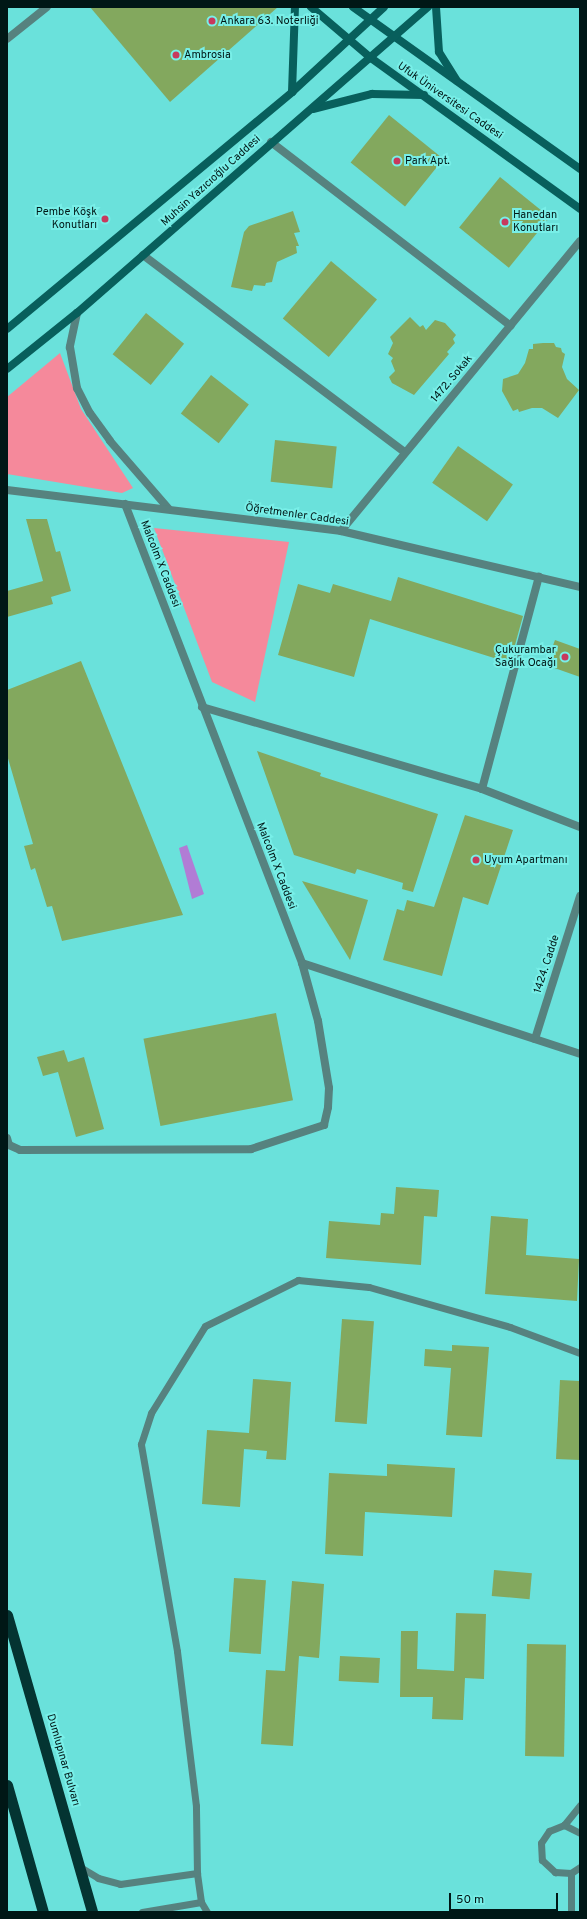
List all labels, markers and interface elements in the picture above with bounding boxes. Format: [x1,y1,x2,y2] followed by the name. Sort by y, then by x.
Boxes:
[220,14,319,28] place label: Ankara 63. Noterliği
[207,16,217,26] marker: Ankara 63. Noterliği
[184,48,231,62] place label: Ambrosia
[171,50,181,60] marker: Ambrosia
[395,60,505,142] street label: Ufuk Üniversitesi Caddesi
[158,133,264,229] street label: Muhsin Yazıcıoğlu Caddesi
[405,154,450,168] place label: Park Apt.
[392,156,402,166] marker: Park Apt.
[36,206,97,232] place label: Pembe Köşk Konutları
[513,209,558,235] place label: Hanedan Konutları
[100,214,110,224] marker: Pembe Köşk Konutları
[500,217,510,227] marker: Hanedan Konutları
[428,353,476,405] street label: 1472. Sokak
[244,501,350,529] street label: Öğretmenler Caddesi
[137,519,183,609] street label: Malcolm X Caddesi
[495,644,556,670] place label: Çukurambar Sağlık Ocağı
[559,651,571,663] marker: Çukurambar Sağlık Ocağı
[253,821,299,911] street label: Malcolm X Caddesi
[484,853,568,867] place label: Uyum Apartmanı
[471,855,481,865] marker: Uyum Apartmanı
[531,933,563,995] street label: 1424. Cadde
[44,1713,82,1807] street label: Dumlupınar Bulvarı
[451,1885,560,1911] scale bar
[456,1892,484,1908] text: 50 m

